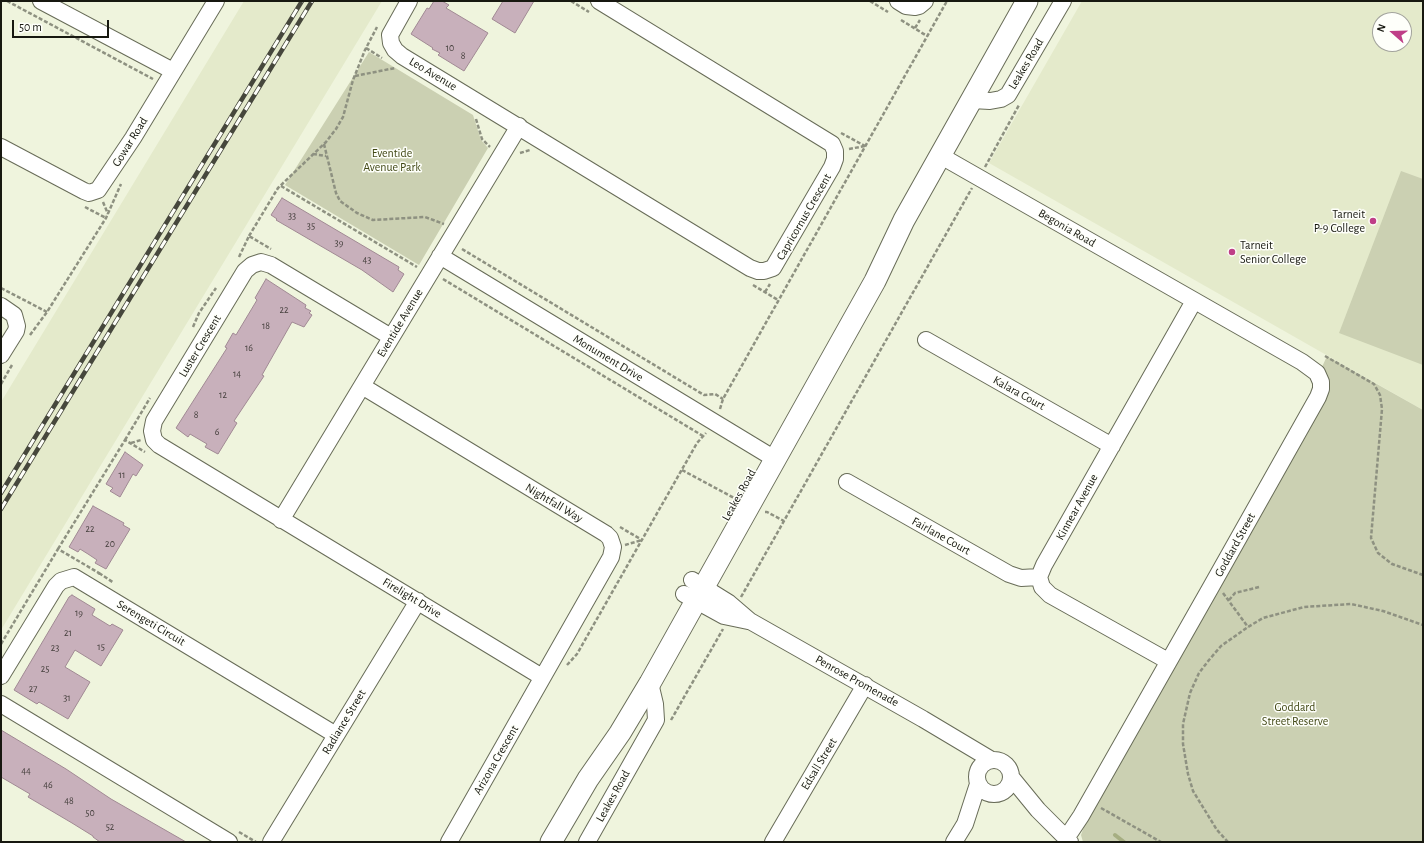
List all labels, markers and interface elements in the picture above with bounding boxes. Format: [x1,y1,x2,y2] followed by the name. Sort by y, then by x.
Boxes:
[14,12,111,38] scale bar
[1372,12,1412,52] north arrow
[19,21,42,33] text: 50 m
[1375,23,1388,34] text: N
[1005,36,1047,92] street label: Leakes Road
[446,42,454,54] house number: 10
[461,50,465,62] house number: 8
[406,54,460,94] street label: Leo Avenue
[109,115,151,169] street label: Gowar Road
[363,146,421,174] park label: Eventide Avenue Park
[773,171,835,263] street label: Capricornus Crescent
[1036,206,1098,250] street label: Begonia Road
[1314,207,1365,235] place label: Tarneit P-9 College
[288,210,296,222] house number: 33
[1368,216,1378,226] marker: Tarneit P-9 College
[307,220,315,232] house number: 35
[335,237,343,249] house number: 39
[1240,238,1306,266] place label: Tarneit Senior College
[1227,247,1237,257] marker: Tarneit Senior College
[363,254,371,266] house number: 43
[374,286,426,360] street label: Eventide Avenue
[279,304,289,316] house number: 22
[176,312,224,380] street label: Luster Crescent
[262,320,270,332] house number: 18
[570,331,646,385] street label: Monument Drive
[245,342,253,354] house number: 16
[233,368,241,380] house number: 14
[990,373,1048,413] street label: Kalara Court
[219,389,227,401] house number: 12
[194,409,198,421] house number: 8
[215,426,219,438] house number: 6
[719,467,759,523] street label: Leakes Road
[119,469,125,481] house number: 11
[1053,471,1101,543] street label: Kinnear Avenue
[523,480,585,526] street label: Nightfall Way
[1211,510,1259,580] street label: Goddard Street
[909,514,973,558] street label: Fairlane Court
[85,523,95,535] house number: 22
[105,538,115,550] house number: 20
[380,575,444,621] street label: Firelight Drive
[114,597,188,649] street label: Serengeti Circuit
[75,607,83,619] house number: 19
[64,627,72,639] house number: 21
[97,641,105,653] house number: 15
[51,642,59,654] house number: 23
[813,652,901,710] street label: Penrose Promenade
[41,663,49,675] house number: 25
[29,683,37,695] house number: 27
[319,687,369,757] street label: Radiance Street
[63,692,71,704] house number: 31
[1262,700,1328,728] park label: Goddard Street Reserve
[470,723,522,797] street label: Arizona Crescent
[798,736,840,792] street label: Edsall Street
[21,765,31,777] house number: 44
[593,768,633,824] street label: Leakes Road
[43,779,53,791] house number: 46
[64,795,74,807] house number: 48
[85,807,95,819] house number: 50
[106,821,114,833] house number: 52

